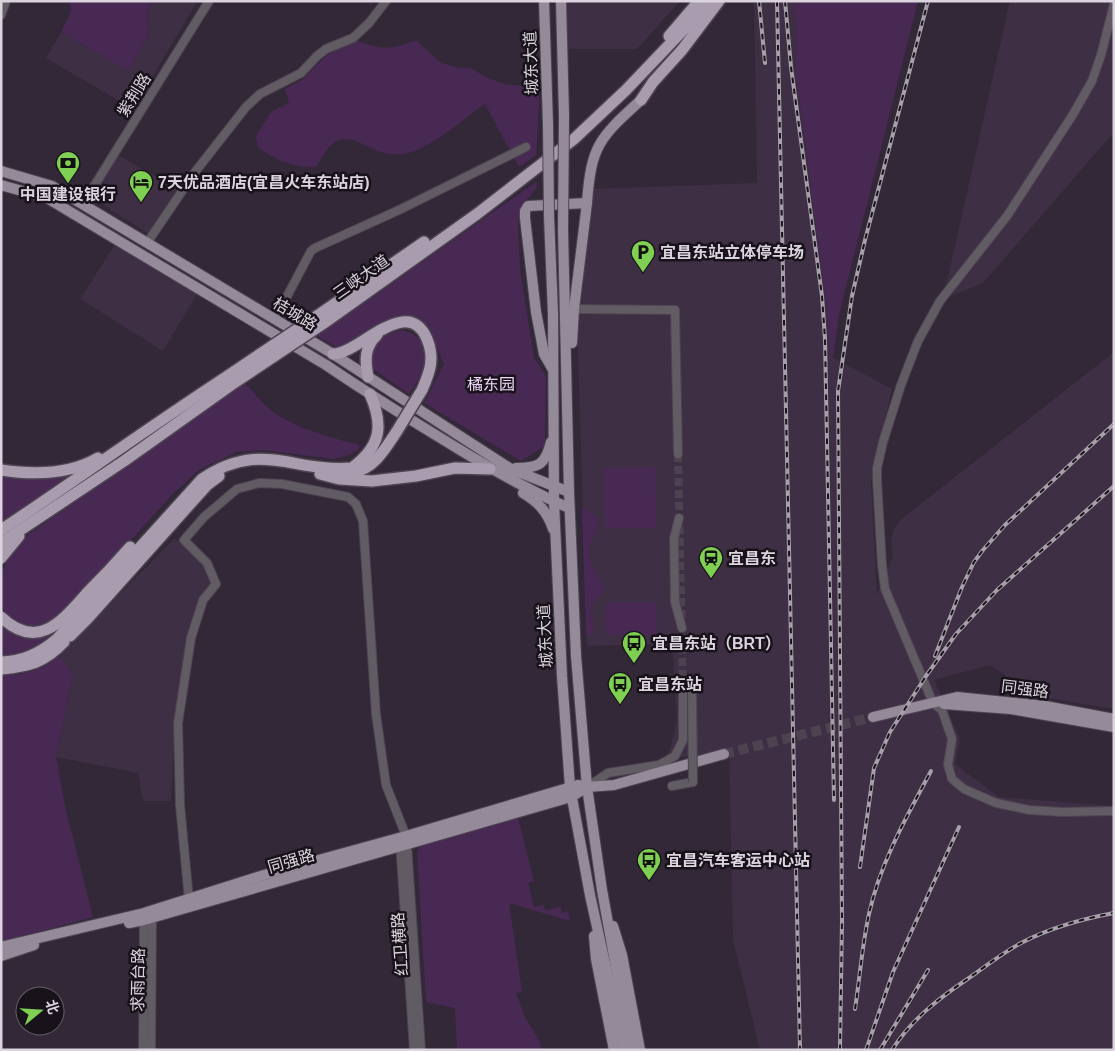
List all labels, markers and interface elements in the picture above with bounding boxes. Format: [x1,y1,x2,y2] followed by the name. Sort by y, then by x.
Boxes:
[521,31,541,95] street label: 城东大道
[114,70,154,120] street label: 紫荆路
[55,150,81,184] bank icon: 中国建设银行
[128,169,154,203] hotel icon: 7天优品酒店(宜昌火车东站店)
[158,173,370,191] place label: 7天优品酒店(宜昌火车东站店)
[20,186,116,203] place label: 中国建设银行
[630,239,656,273] parking icon: 宜昌东站立体停车场
[660,244,804,261] place label: 宜昌东站立体停车场
[330,252,392,302] street label: 三峡大道
[270,294,320,334] street label: 桔城路
[467,376,515,393] park label: 橘东园
[698,545,724,579] station icon: 宜昌东
[728,550,776,567] place label: 宜昌东
[535,604,555,668] street label: 城东大道
[621,630,647,664] bus stop icon: 宜昌东站（BRT）
[652,635,781,652] place label: 宜昌东站（BRT）
[607,671,633,705] bus stop icon: 宜昌东站
[638,676,702,693] place label: 宜昌东站
[1000,678,1050,700] street label: 同强路
[266,846,316,876] street label: 同强路
[636,847,662,881] bus stop icon: 宜昌汽车客运中心站
[666,852,810,869] place label: 宜昌汽车客运中心站
[389,911,411,977] street label: 红卫横路
[129,948,147,1012] street label: 求雨台路
[15,986,65,1036] north arrow
[43,998,62,1016] text: 北

